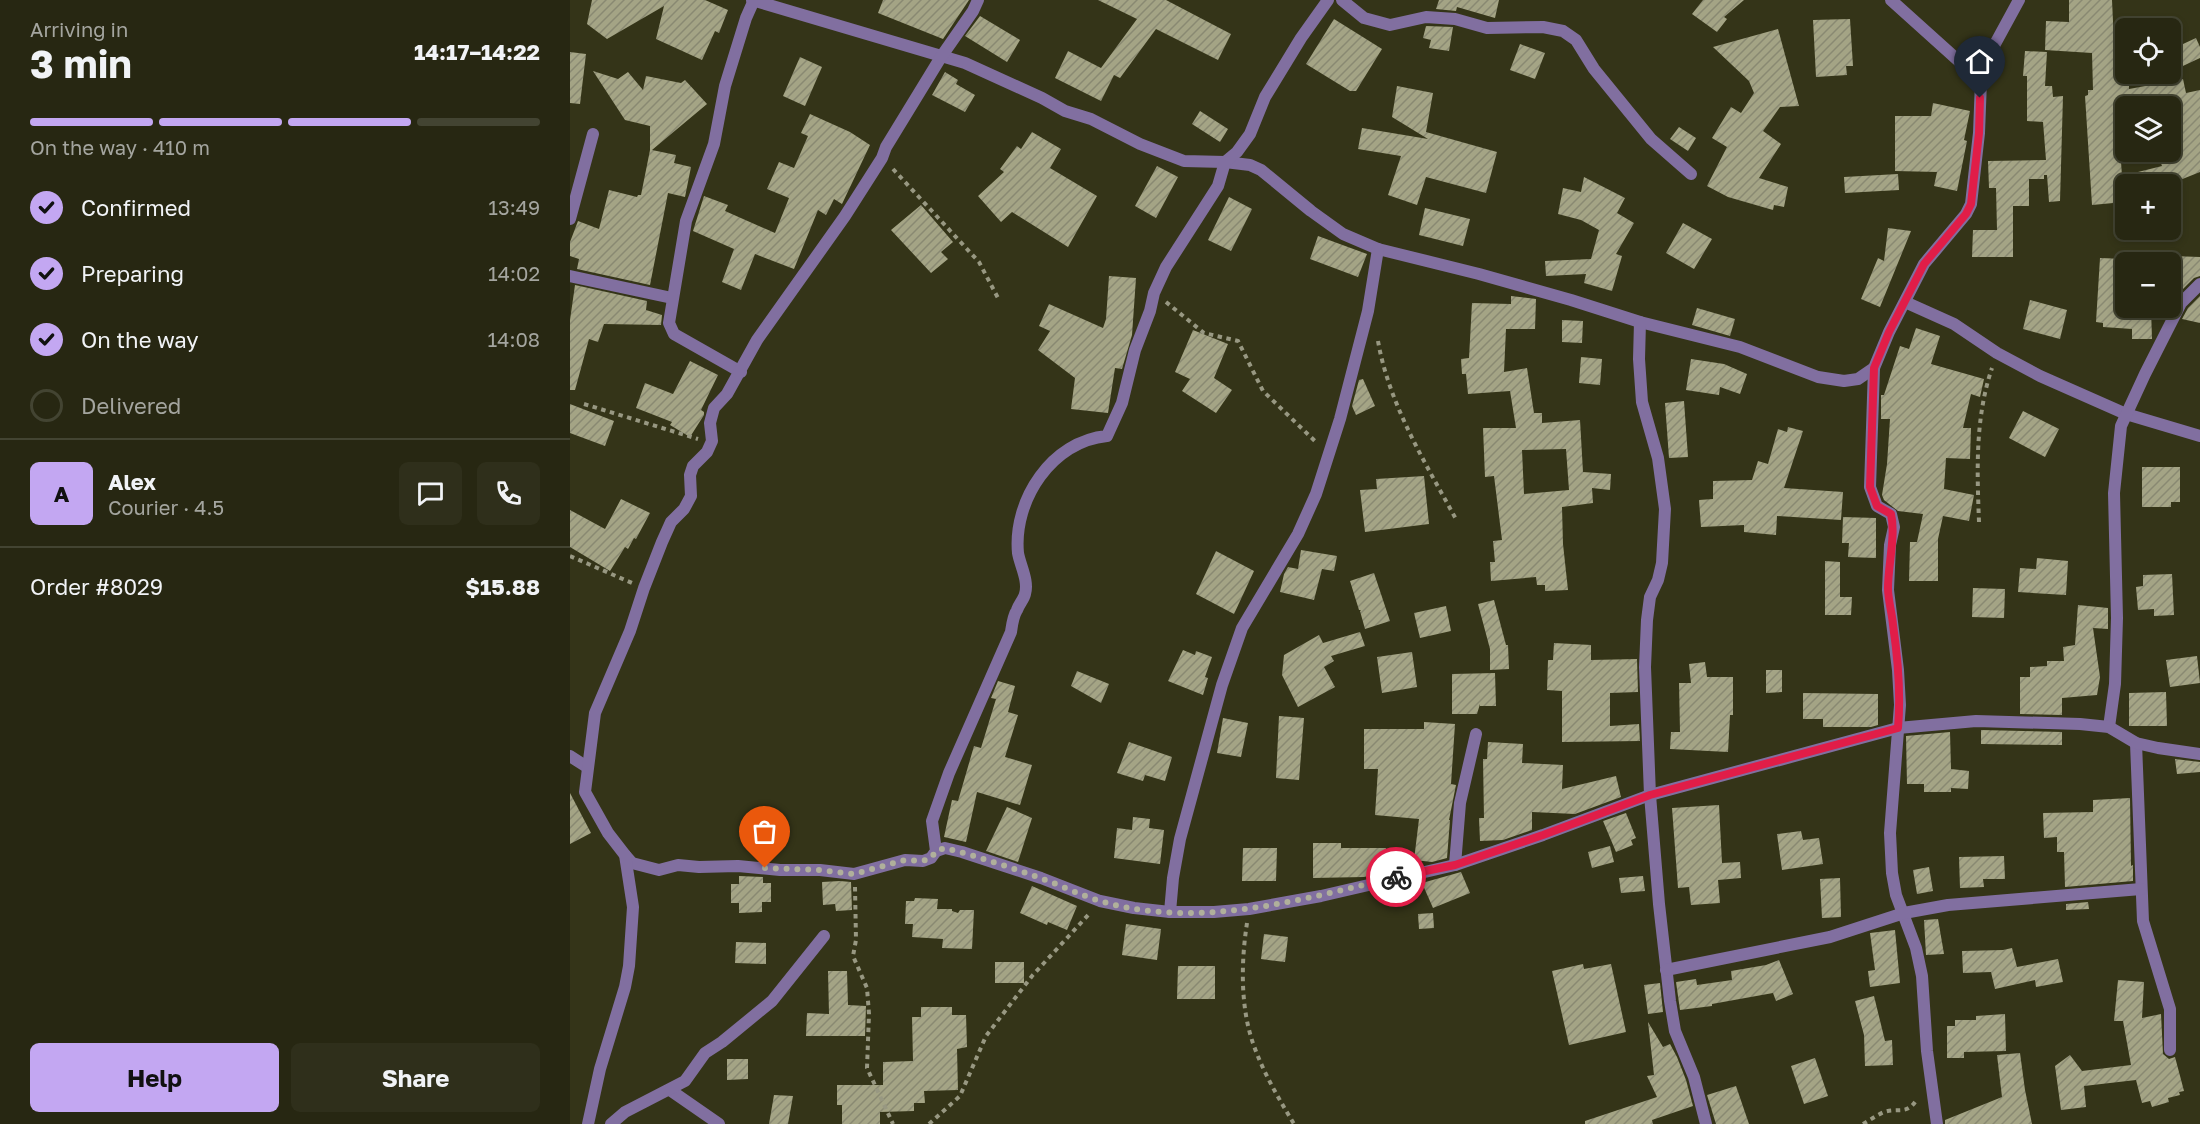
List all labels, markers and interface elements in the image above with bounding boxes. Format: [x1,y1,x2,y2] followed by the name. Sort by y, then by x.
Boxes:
[30,17,128,41] text: Arriving in
[2115,18,2181,318] map controls
[2115,18,2181,84] button: locate
[1954,36,2005,98] pin
[414,38,540,65] text: 14:17–14:22
[30,40,132,87] text: 3 min
[1963,45,1996,78] icon: home
[2115,96,2181,162] button: layers
[30,135,210,159] text: On the way · 410 m
[2115,174,2181,240] button: +
[30,191,63,224] icon: check
[81,194,191,221] text: Confirmed
[488,195,540,219] text: 13:49
[2115,252,2181,318] button: −
[30,257,63,290] icon: check
[81,260,184,287] text: Preparing
[488,261,540,285] text: 14:02
[30,323,63,356] icon: check
[81,326,199,353] text: On the way
[488,327,540,351] text: 14:08
[81,392,181,419] text: Delivered
[399,462,462,525] button: chat
[477,462,540,525] button: phone
[108,468,156,495] text: Alex
[54,480,69,507] text: A
[108,495,224,519] text: Courier · 4.5
[30,573,163,600] text: Order #8029
[465,573,540,600] text: $15.88
[739,806,790,868] pin
[748,815,781,848] icon: bag
[1366,847,1426,907] courier
[1380,861,1413,894] icon: bike
[30,1043,279,1112] button: Help
[291,1043,540,1112] button: Share

